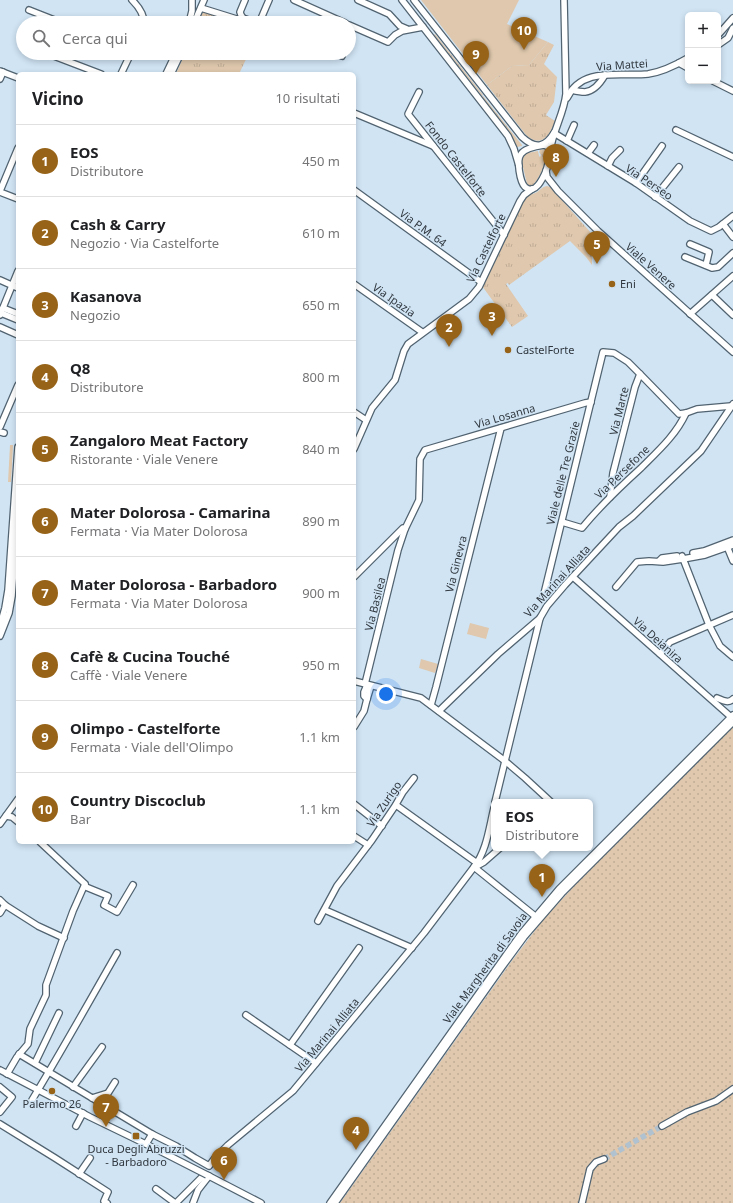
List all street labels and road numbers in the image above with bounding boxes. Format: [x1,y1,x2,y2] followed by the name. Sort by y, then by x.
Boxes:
[596,55,648,74] street label: Via Mattei
[422,118,491,200] street label: Fondo Castelforte
[623,160,676,203] street label: Via Perseo
[397,205,451,250] street label: Via P.M. 64
[462,211,509,285] street label: Via Castelforte
[623,239,680,292] street label: Viale Venere
[370,279,419,320] street label: Via Ipazia
[605,385,632,437] street label: Via Marte
[473,400,537,431] street label: Via Losanna
[542,419,583,527] street label: Viale delle Tre Grazie
[591,442,652,502] street label: Via Persefone
[441,534,470,594] street label: Via Ginevra
[520,541,593,620] street label: Via Marinai Alliata
[361,575,388,632] street label: Via Basilea
[630,613,686,666] street label: Via Deianira
[363,778,405,830] street label: Via Zurigo
[439,909,530,1026] street label: Viale Margherita di Savoia
[291,994,362,1075] street label: Via Marinai Alliata

